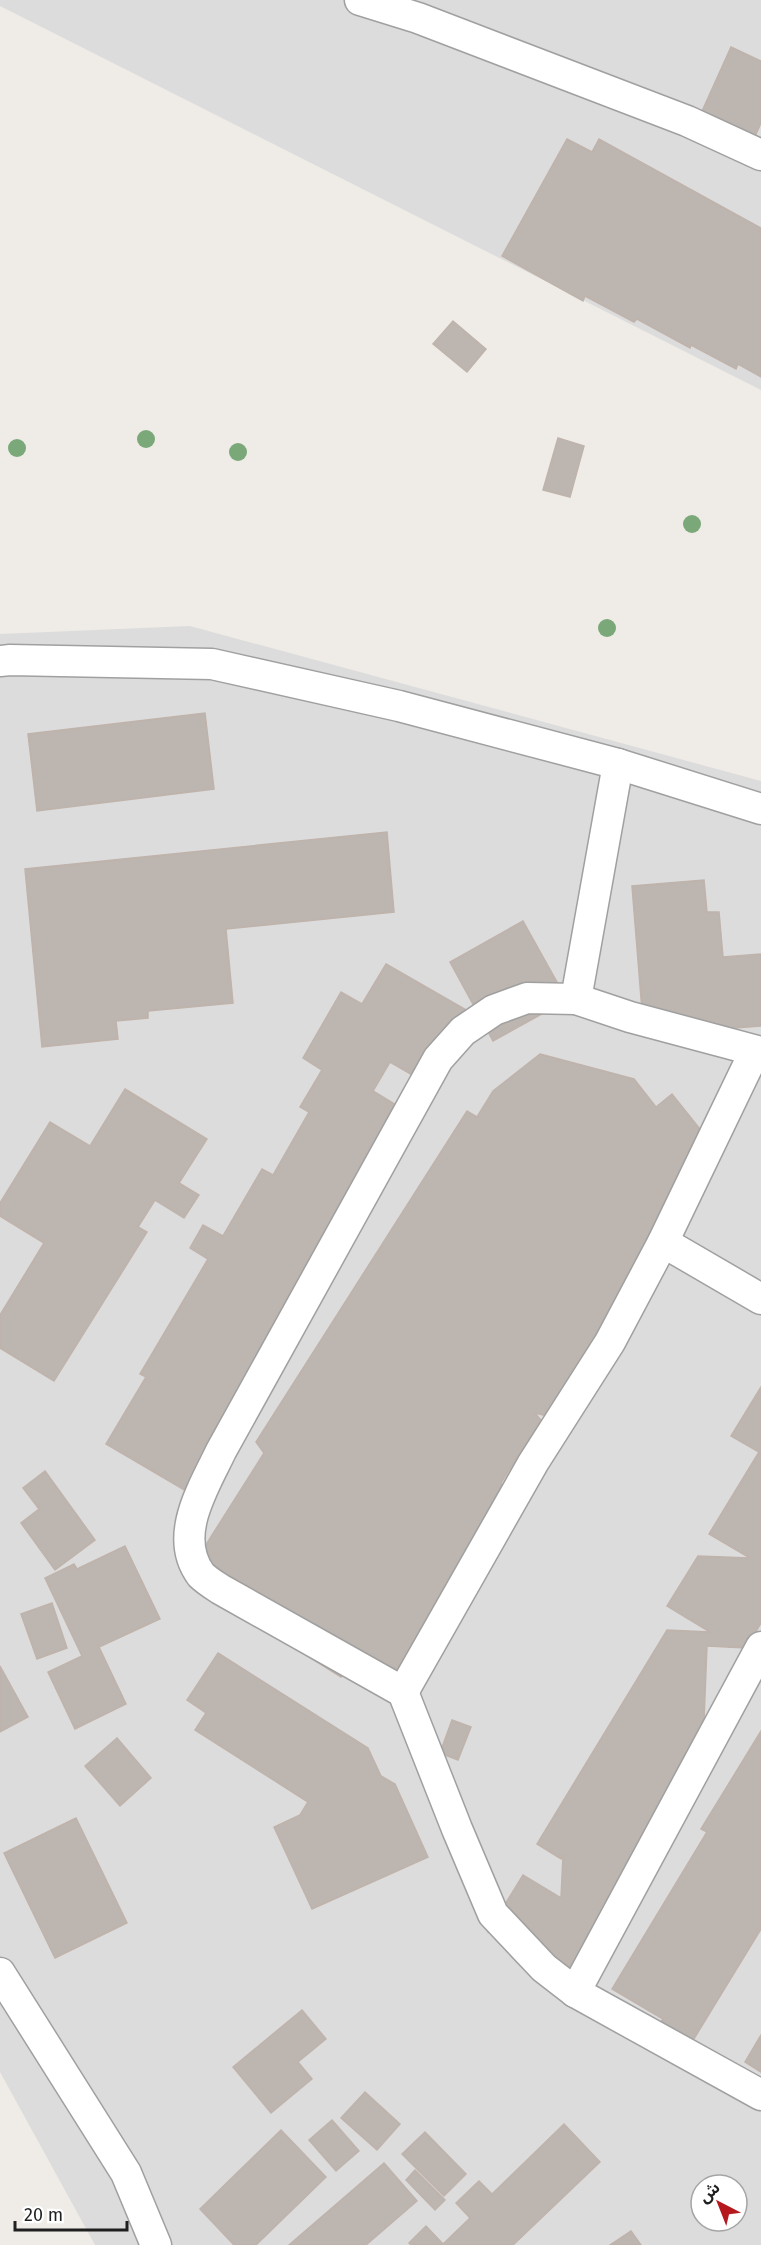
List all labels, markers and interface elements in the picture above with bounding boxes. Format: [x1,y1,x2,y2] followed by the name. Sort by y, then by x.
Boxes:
[689,2173,749,2233] north arrow
[695,2178,724,2207] text: ش
[15,2194,128,2232] scale bar
[24,2204,63,2226] text: 20 m

